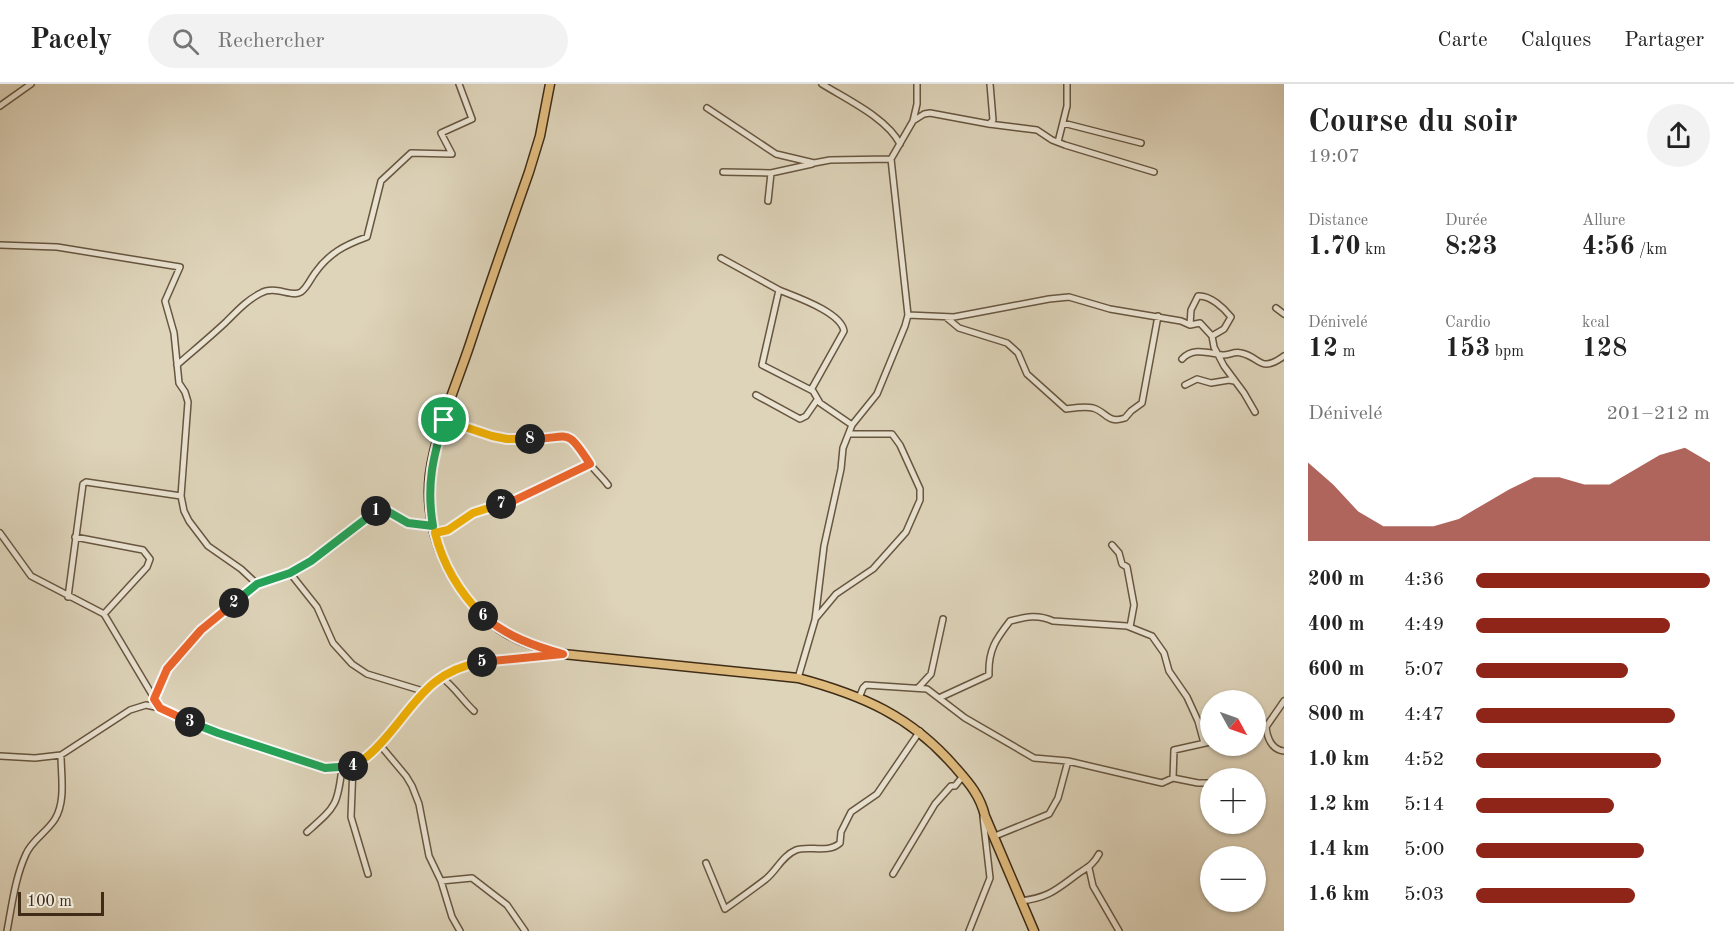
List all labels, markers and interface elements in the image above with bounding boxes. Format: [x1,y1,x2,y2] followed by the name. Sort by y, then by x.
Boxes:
[148,14,568,68] search box
[169,25,202,58] icon: search
[30,27,112,55] text: Pacely
[217,30,325,52] text: Rechercher
[1438,30,1488,51] text: Carte
[1521,30,1591,51] text: Calques
[1624,30,1704,51] text: Partager
[1647,104,1710,167] button: share
[1308,106,1518,139] text: Course du soir
[1308,147,1360,167] text: 19:07
[1308,213,1368,229] text: Distance
[1445,213,1487,229] text: Durée
[1582,213,1625,229] text: Allure
[1308,234,1361,260] text: 1.70
[1445,234,1498,260] text: 8:23
[1582,234,1635,260] text: 4:56
[1361,242,1386,258] text: km
[1635,242,1667,258] text: /km
[1308,315,1368,331] text: Dénivelé
[1445,315,1491,331] text: Cardio
[1582,315,1610,331] text: kcal
[1308,336,1338,362] text: 12
[1445,336,1490,362] text: 153
[1582,336,1627,362] text: 128
[1338,344,1355,360] text: m
[1490,344,1524,360] text: bpm
[418,394,469,445] pin
[427,403,460,436] icon: arrive
[1308,404,1382,424] text: Dénivelé
[1607,404,1710,424] text: 201–212 m
[515,424,545,454] pin: 8
[525,431,535,447] text: 8
[486,489,516,519] pin: 7
[361,496,391,526] pin: 1
[496,496,506,512] text: 7
[371,503,381,519] text: 1
[1308,570,1364,590] text: 200 m
[1404,570,1444,590] text: 4:36
[219,588,249,618] pin: 2
[229,595,239,611] text: 2
[468,601,498,631] pin: 6
[478,608,488,624] text: 6
[1308,615,1364,635] text: 400 m
[1404,615,1444,635] text: 4:49
[467,647,497,677] pin: 5
[477,654,487,670] text: 5
[1308,660,1364,680] text: 600 m
[1404,660,1444,680] text: 5:07
[1200,690,1266,756] north arrow
[1200,690,1266,912] map controls
[1308,705,1364,725] text: 800 m
[1404,705,1444,725] text: 4:47
[175,707,205,737] pin: 3
[185,714,195,730] text: 3
[1308,750,1370,770] text: 1.0 km
[1404,750,1444,770] text: 4:52
[338,751,368,781] pin: 4
[348,758,358,774] text: 4
[1200,768,1266,834] button: +
[1308,795,1370,815] text: 1.2 km
[1404,795,1444,815] text: 5:14
[1308,840,1370,860] text: 1.4 km
[1404,840,1444,860] text: 5:00
[1200,846,1266,912] button: −
[1308,885,1370,905] text: 1.6 km
[1404,885,1444,905] text: 5:03
[18,889,104,916] scale bar
[27,894,72,910] text: 100 m

